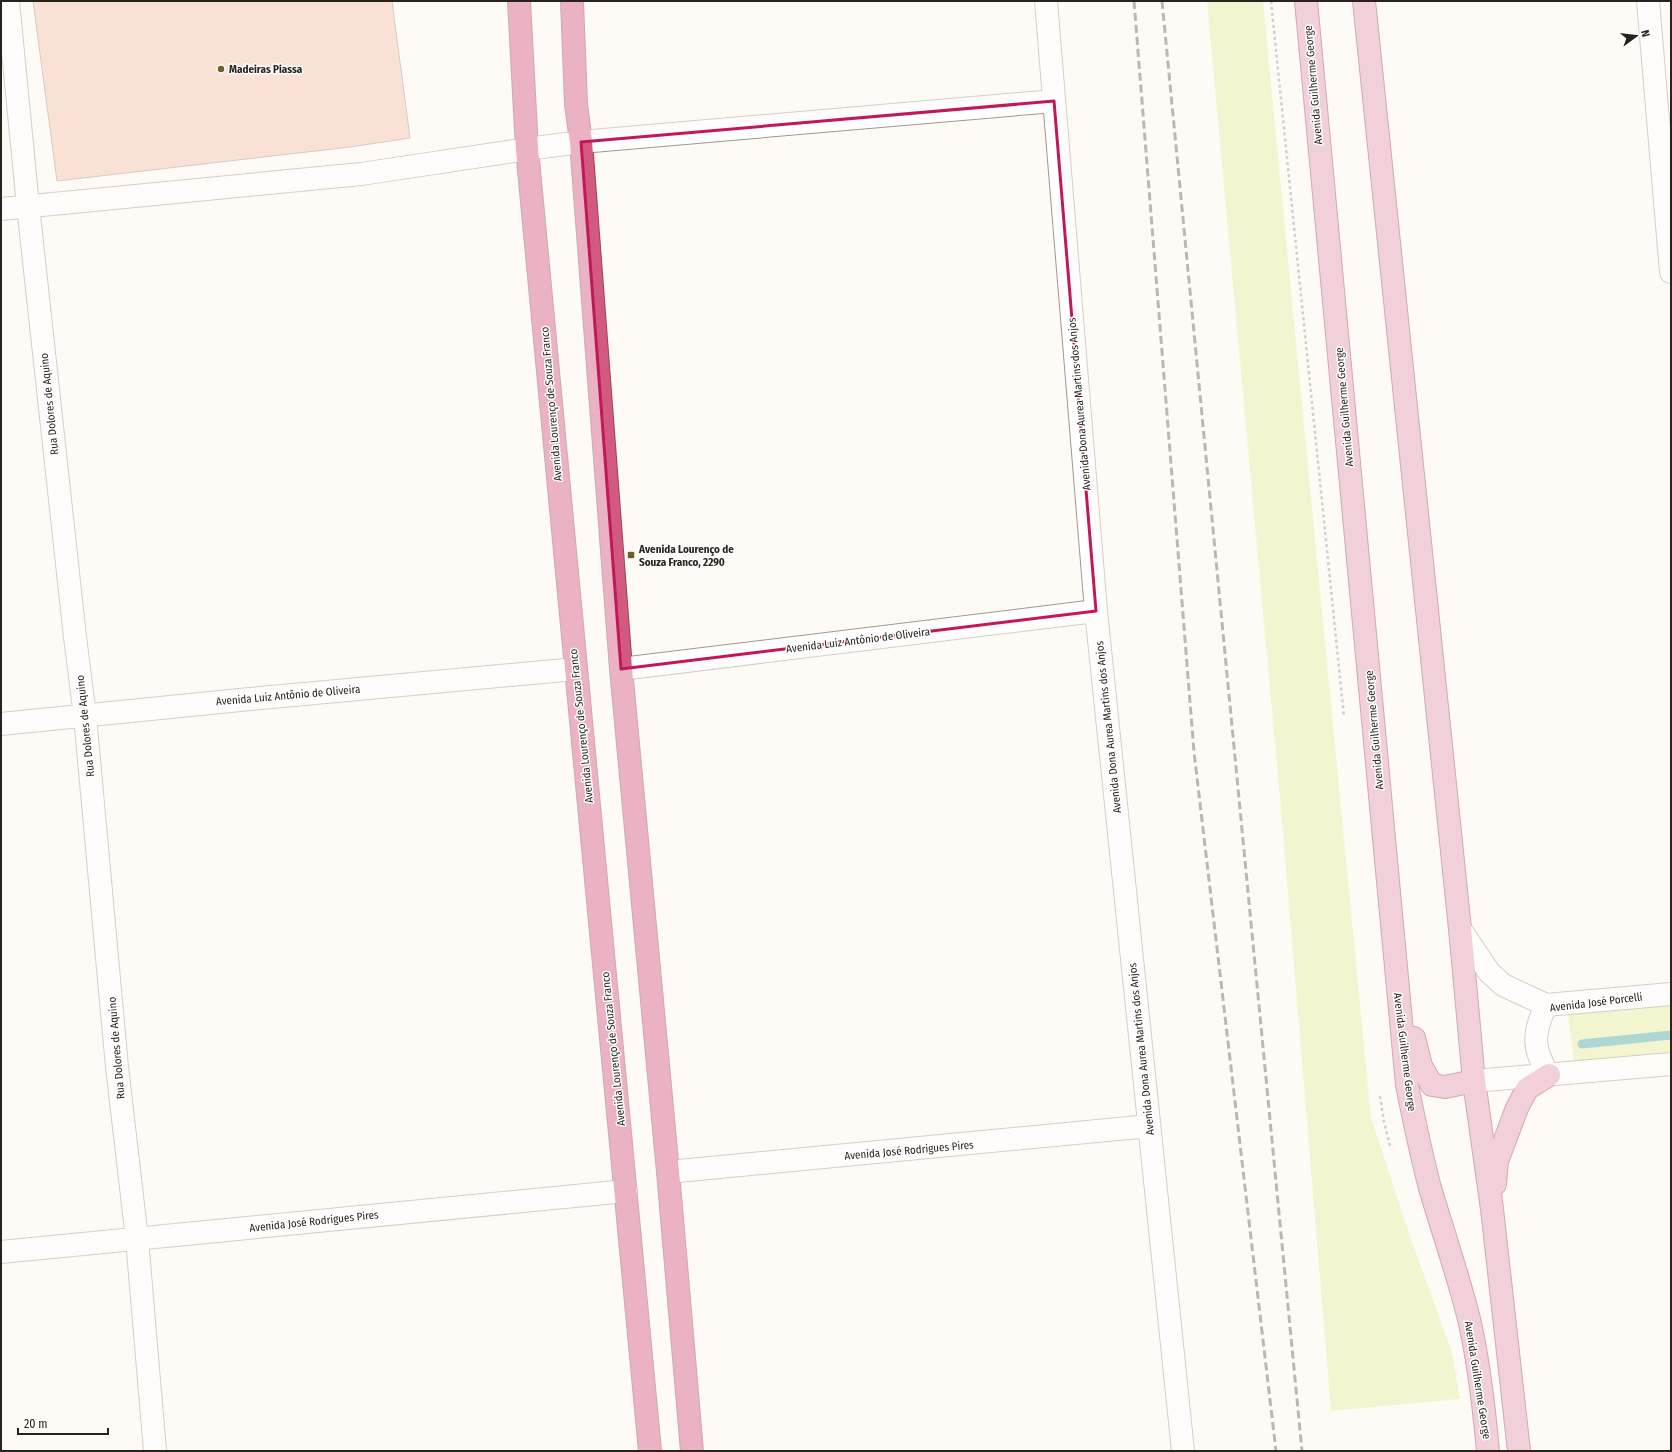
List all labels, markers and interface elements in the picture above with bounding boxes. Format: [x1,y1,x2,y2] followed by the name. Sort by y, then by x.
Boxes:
[1616,16,1656,56] north arrow
[1302,25,1325,145] street label: Avenida Guilherme George
[1638,29,1652,38] text: N
[229,63,303,76] place label: Madeiras Piassa
[216,64,226,74] marker: Madeiras Piassa
[1065,317,1094,491] street label: Avenida Dona Aurea Martins dos Anjos
[538,326,565,482] street label: Avenida Lourenço de Souza Franco
[1333,347,1356,467] street label: Avenida Guilherme George
[38,352,61,456] street label: Rua Dolores de Aquino
[638,543,734,569] place label: Avenida Lourenço de Souza Franco, 2290
[626,550,636,560] marker: Avenida Lourenço de Souza Franco, 2290
[785,625,931,656] street label: Avenida Luiz Antônio de Oliveira
[1093,640,1124,814] street label: Avenida Dona Aurea Martins dos Anjos
[567,648,596,804] street label: Avenida Lourenço de Souza Franco
[1363,670,1386,790] street label: Avenida Guilherme George
[74,674,97,778] street label: Rua Dolores de Aquino
[215,683,361,708] street label: Avenida Luiz Antônio de Oliveira
[1126,962,1157,1136] street label: Avenida Dona Aurea Martins dos Anjos
[599,971,628,1127] street label: Avenida Lourenço de Souza Franco
[1549,990,1643,1015] street label: Avenida José Porcelli
[1391,992,1418,1112] street label: Avenida Guilherme George
[106,996,127,1100] street label: Rua Dolores de Aquino
[844,1138,975,1163] street label: Avenida José Rodrigues Pires
[249,1208,380,1235] street label: Avenida José Rodrigues Pires
[1462,1320,1493,1440] street label: Avenida Guilherme George
[18,1410,108,1436] scale bar
[24,1417,48,1431] text: 20 m

